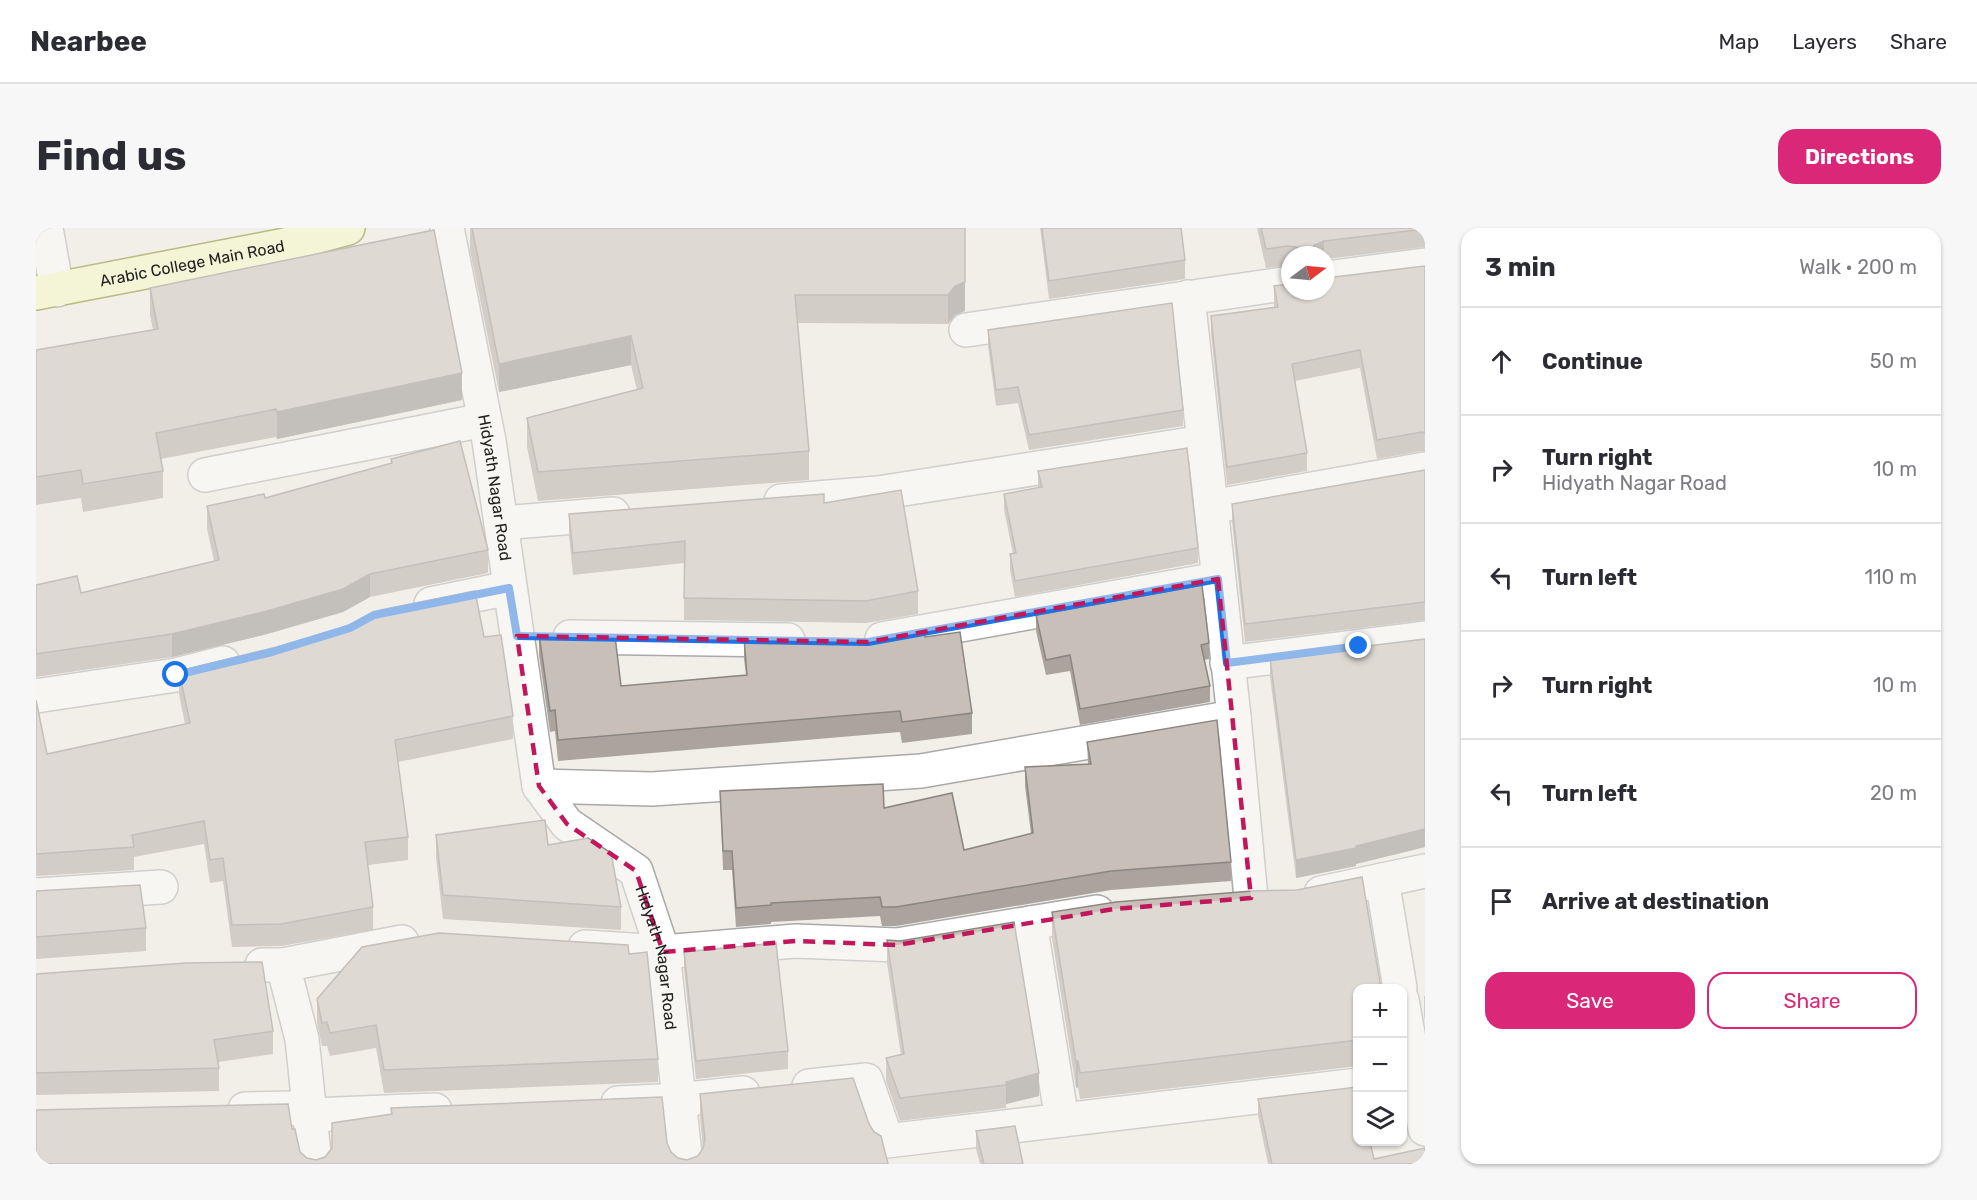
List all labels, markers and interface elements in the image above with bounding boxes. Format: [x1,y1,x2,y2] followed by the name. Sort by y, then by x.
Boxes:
[30,25,147,58] text: Nearbee
[1718,29,1759,54] text: Map
[1792,29,1857,54] text: Layers
[1890,29,1947,54] text: Share
[1778,129,1941,184] button: Directions
[36,131,187,181] text: Find us
[98,236,286,290] street label: Arabic College Main Road
[1281,246,1335,300] north arrow
[1485,252,1556,283] text: 3 min
[1799,255,1917,279] text: Walk · 200 m
[1485,345,1518,378] icon: ahead
[1542,348,1643,375] text: Continue
[1870,349,1917,373] text: 50 m
[474,413,515,562] street label: Hidyath Nagar Road
[1542,444,1652,471] text: Turn right
[1485,453,1518,486] icon: right
[1873,457,1917,481] text: 10 m
[1542,471,1727,495] text: Hidyath Nagar Road
[1485,561,1518,594] icon: left
[1542,564,1637,591] text: Turn left
[1865,565,1917,589] text: 110 m
[1345,632,1371,658] route end
[162,661,188,687] route start
[1485,669,1518,702] icon: right
[1542,672,1652,699] text: Turn right
[1873,673,1917,697] text: 10 m
[1485,777,1518,810] icon: left
[1542,780,1637,807] text: Turn left
[1870,781,1917,805] text: 20 m
[631,883,680,1031] street label: Hidyath Nagar Road
[1485,885,1518,918] icon: arrive
[1542,888,1769,915] text: Arrive at destination
[1485,972,1695,1029] button: Save
[1707,972,1917,1029] button: Share
[1353,984,1407,1146] map controls
[1353,984,1407,1038] button: +
[1353,1038,1407,1092] button: −
[1353,1092,1407,1146] button: layers

